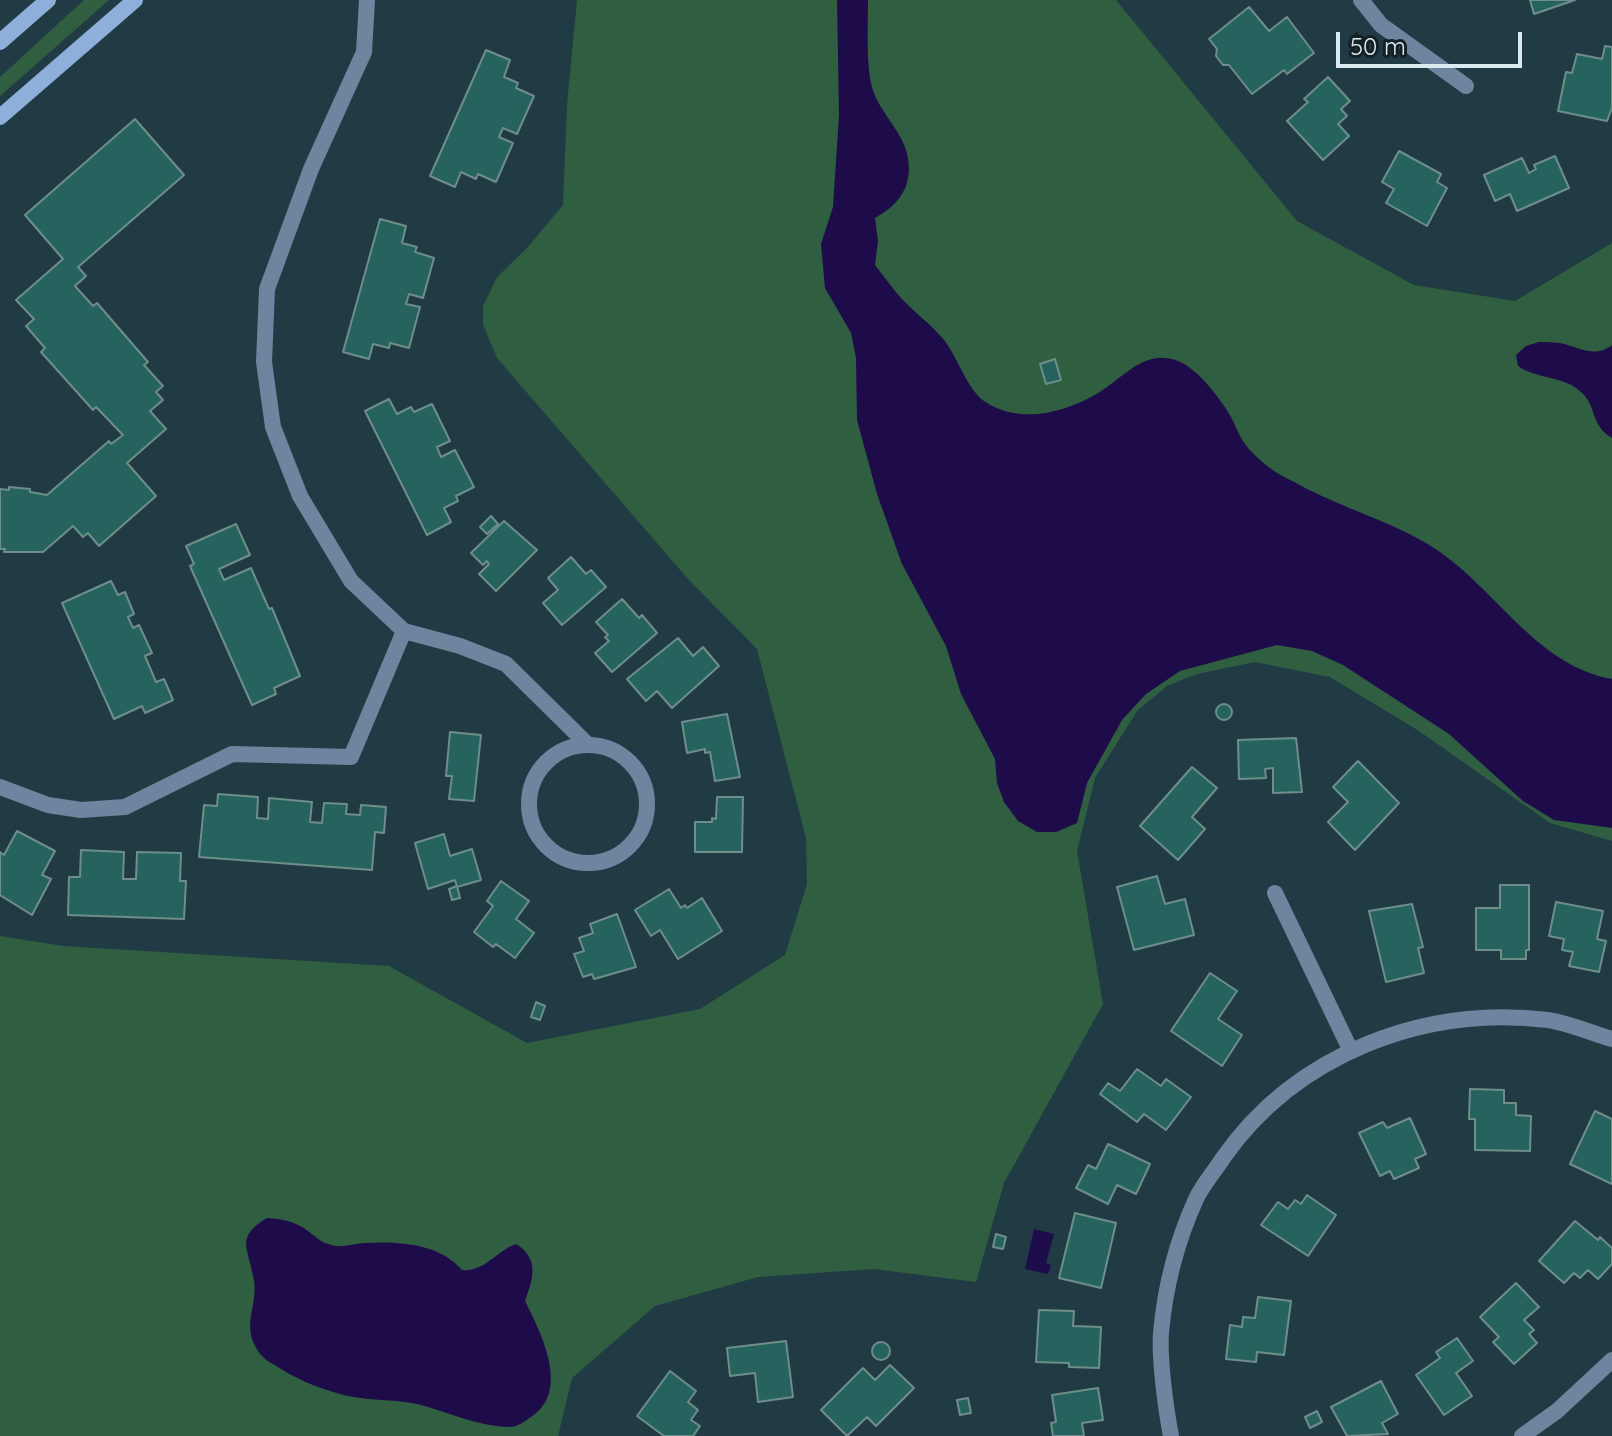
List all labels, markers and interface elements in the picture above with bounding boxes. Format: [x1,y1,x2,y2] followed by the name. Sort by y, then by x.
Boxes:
[1340,16,1526,66] scale bar
[1350,31,1406,61] text: 50 m

